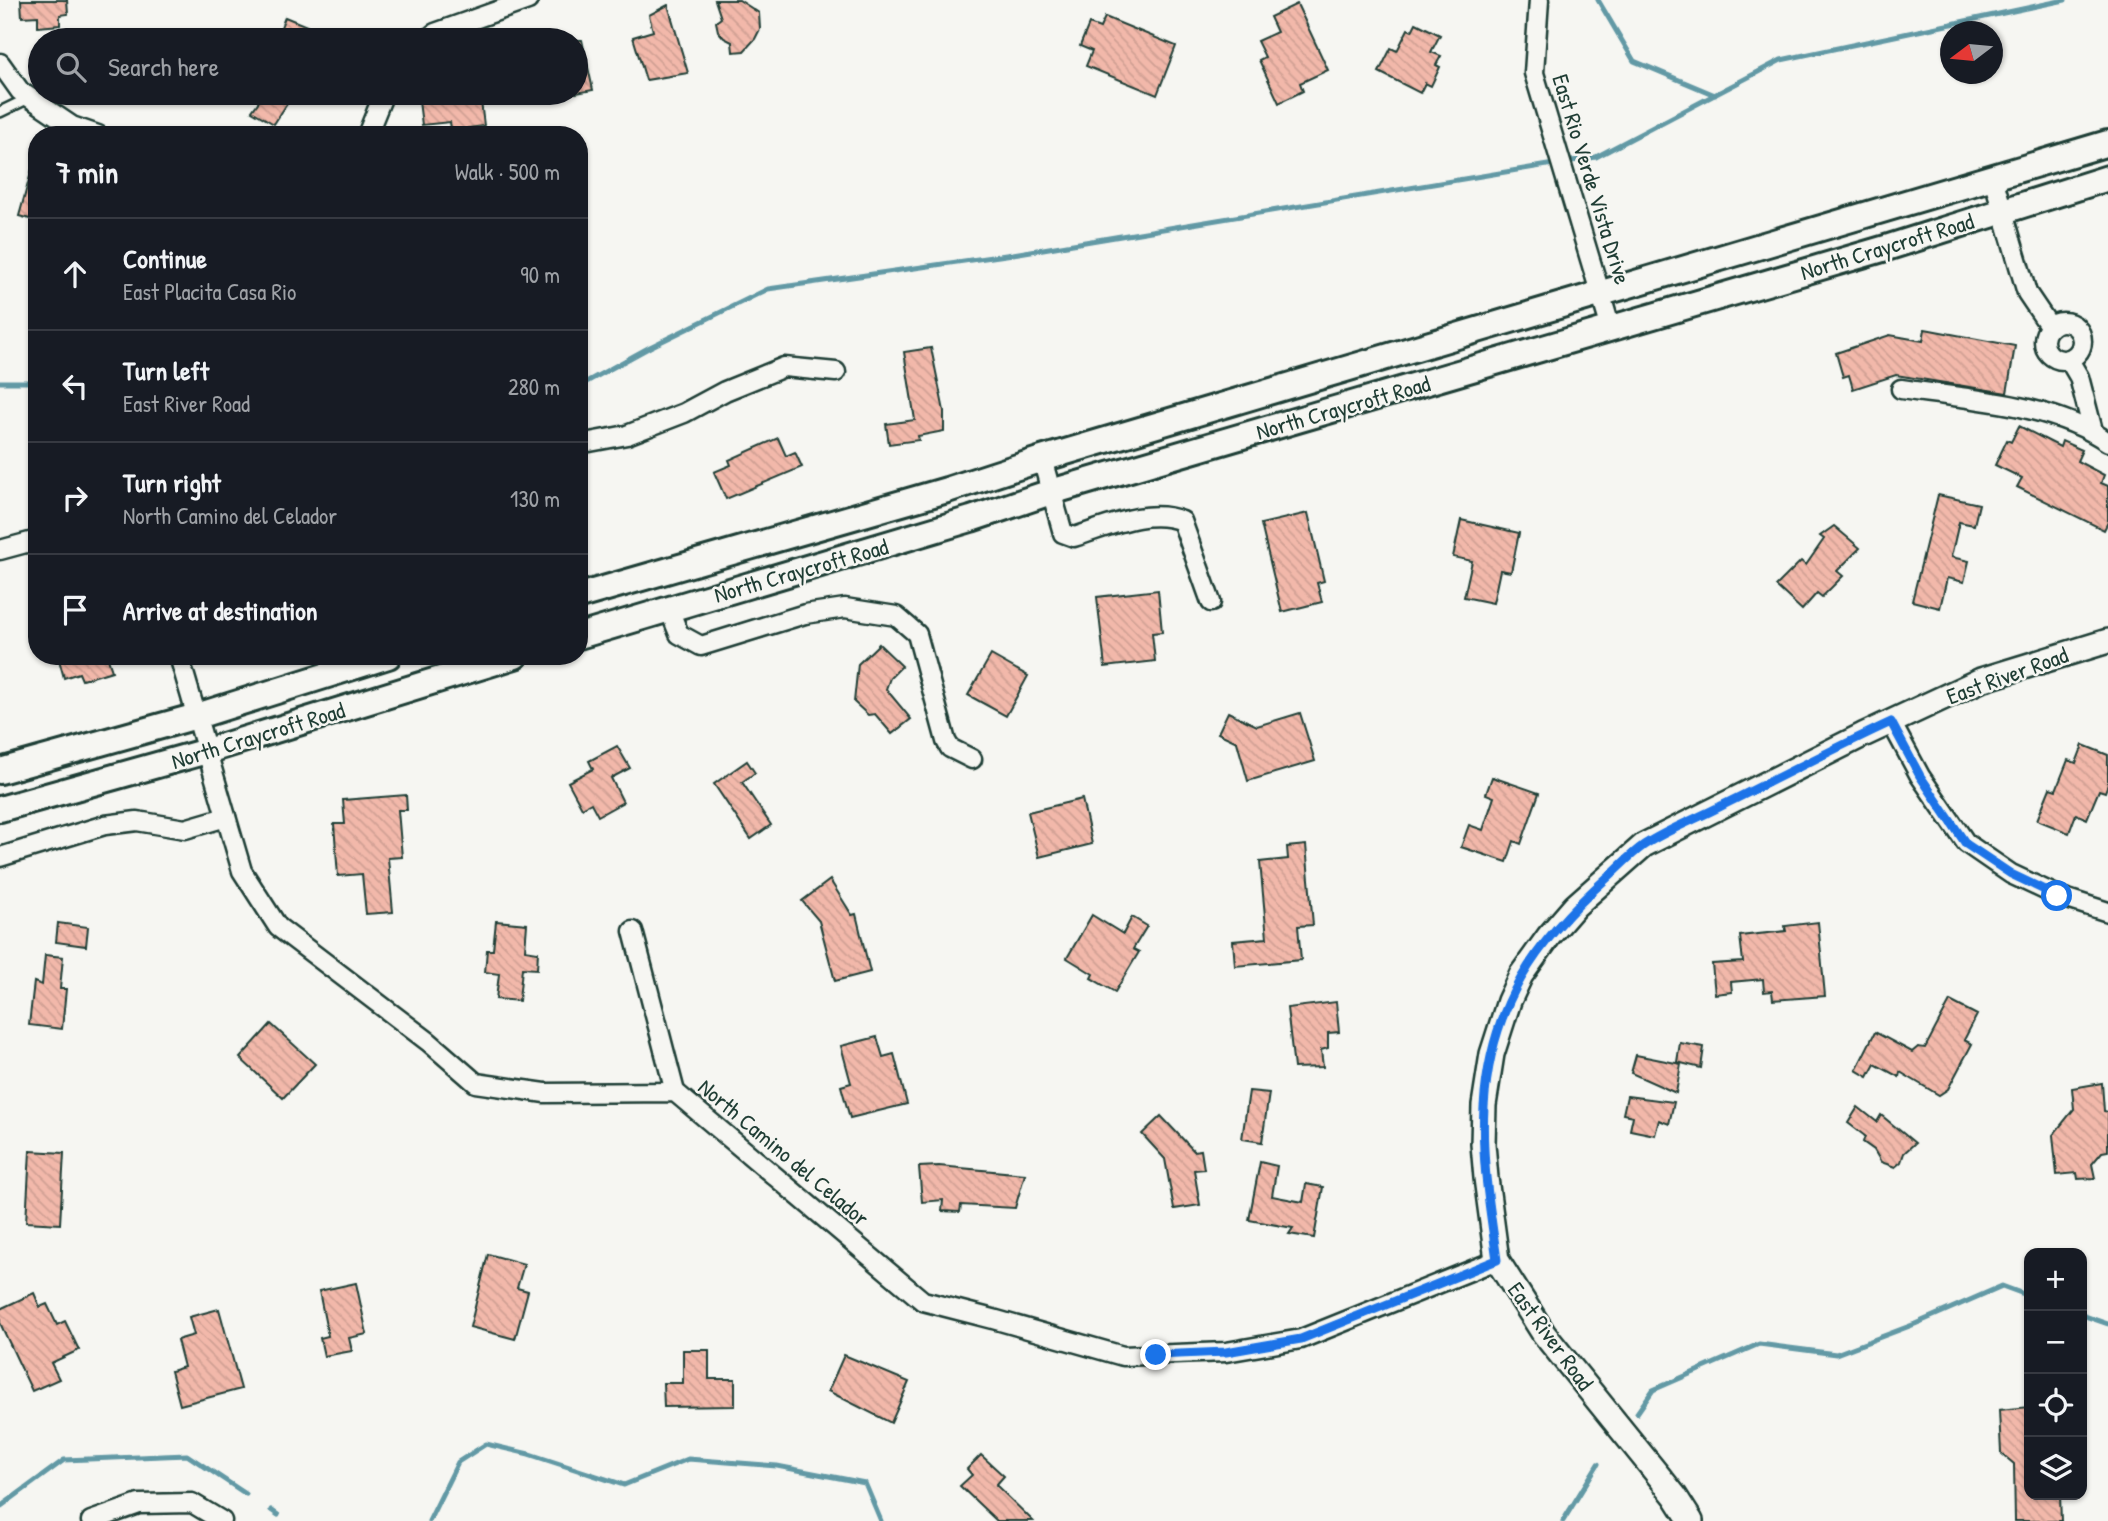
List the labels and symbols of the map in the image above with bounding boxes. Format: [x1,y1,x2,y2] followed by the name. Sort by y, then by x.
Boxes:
[1940,21,2003,84] north arrow
[1545,70,1639,288] street label: East Rio Verde Vista Drive
[1797,205,1977,287] street label: North Craycroft Road
[1252,367,1434,447] street label: North Craycroft Road
[710,530,892,610] street label: North Craycroft Road
[1942,639,2072,711] street label: East River Road
[168,694,348,776] street label: North Craycroft Road
[2041,880,2072,911] route start
[692,1071,876,1233] street label: North Camino del Celador
[1501,1276,1601,1397] street label: East River Road
[1140,1339,1171,1370] route end

